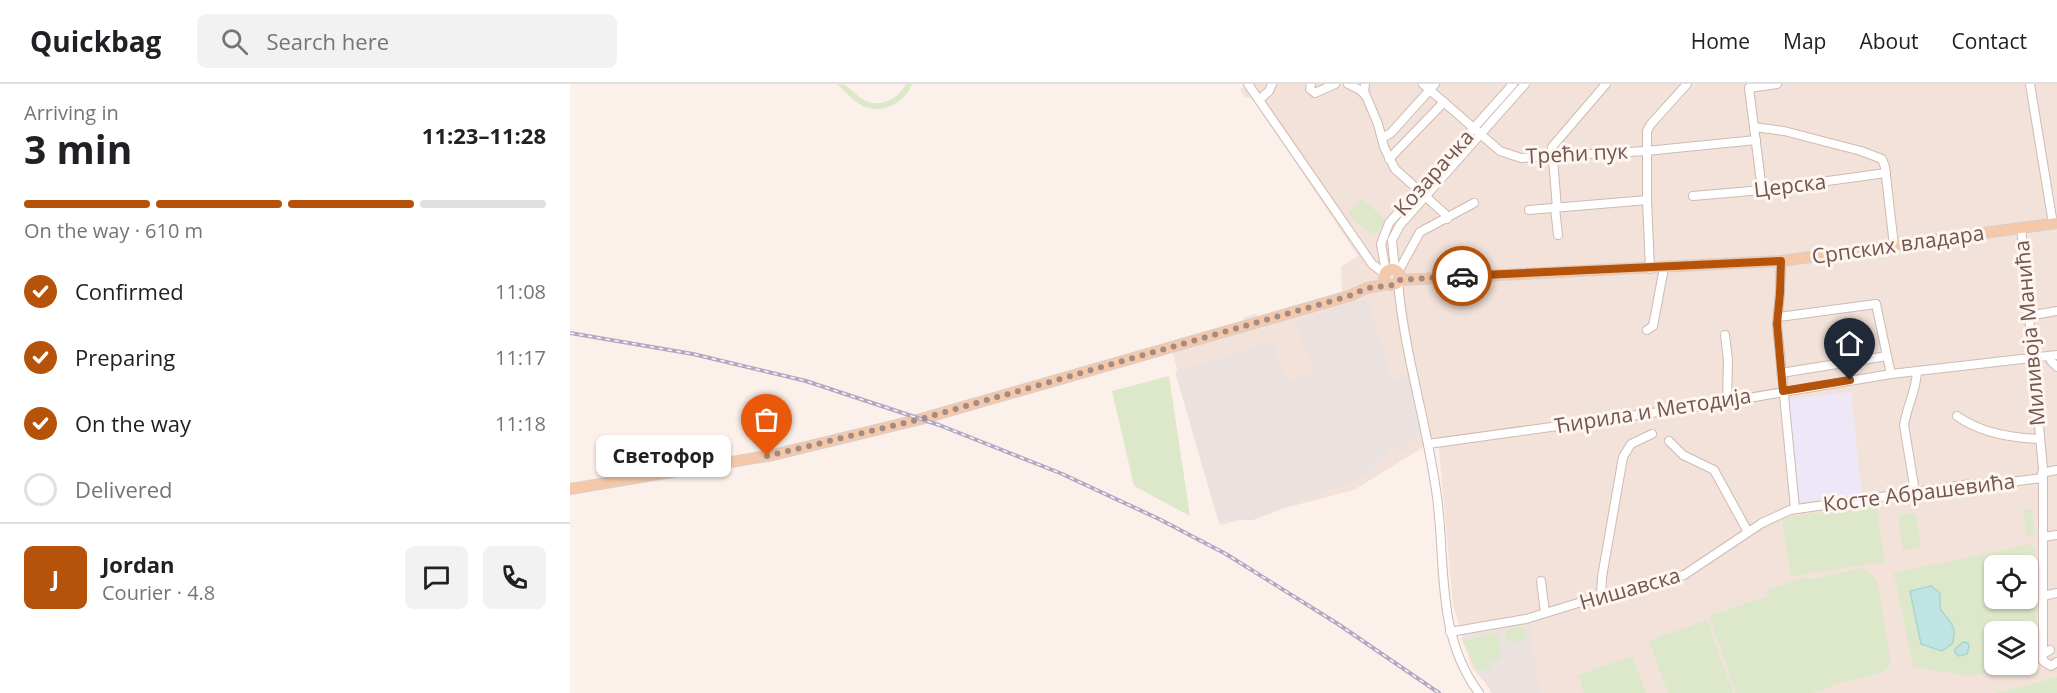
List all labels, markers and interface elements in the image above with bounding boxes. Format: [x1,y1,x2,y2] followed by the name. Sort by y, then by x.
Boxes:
[197,14,617,68] search box
[30,22,161,60] text: Quickbag
[218,25,251,58] icon: search
[266,26,389,56] text: Search here
[1691,27,1750,55] text: Home
[1783,27,1826,55] text: Map
[1859,27,1919,55] text: About
[1952,27,2027,55] text: Contact
[24,99,119,126] text: Arriving in
[422,120,546,150] text: 11:23–11:28
[24,122,132,175] text: 3 min
[1387,123,1479,221] street label: Козарачка
[1525,136,1629,170] street label: Трећи пук
[1752,167,1828,203] street label: Церска
[24,217,203,244] text: On the way · 610 m
[1810,218,1986,270] street label: Српских владара
[2007,239,2051,427] street label: Миливоја Манића
[1432,246,1492,306] courier
[1446,260,1479,293] icon: car
[24,275,57,308] icon: check
[75,276,184,306] text: Confirmed
[495,278,546,305] text: 11:08
[1824,318,1875,380] pin
[1833,327,1866,360] icon: home
[24,341,57,374] icon: check
[75,342,175,372] text: Preparing
[495,344,546,371] text: 11:17
[1553,381,1753,439] street label: Ћирила и Методија
[741,394,792,456] pin
[750,403,783,436] icon: bag
[24,407,57,440] icon: check
[75,408,191,438] text: On the way
[495,410,546,437] text: 11:18
[596,435,731,477] callout: Светофор
[613,442,714,469] text: Светофор
[1821,466,2017,518] street label: Косте Абрашевића
[75,474,173,504] text: Delivered
[405,546,468,609] button: chat
[483,546,546,609] button: phone
[102,549,175,579] text: Jordan
[1984,555,2038,675] map controls
[1984,555,2038,609] button: locate
[1576,560,1683,616] street label: Нишавска
[52,562,59,592] text: J
[102,579,215,606] text: Courier · 4.8
[1984,621,2038,675] button: layers

